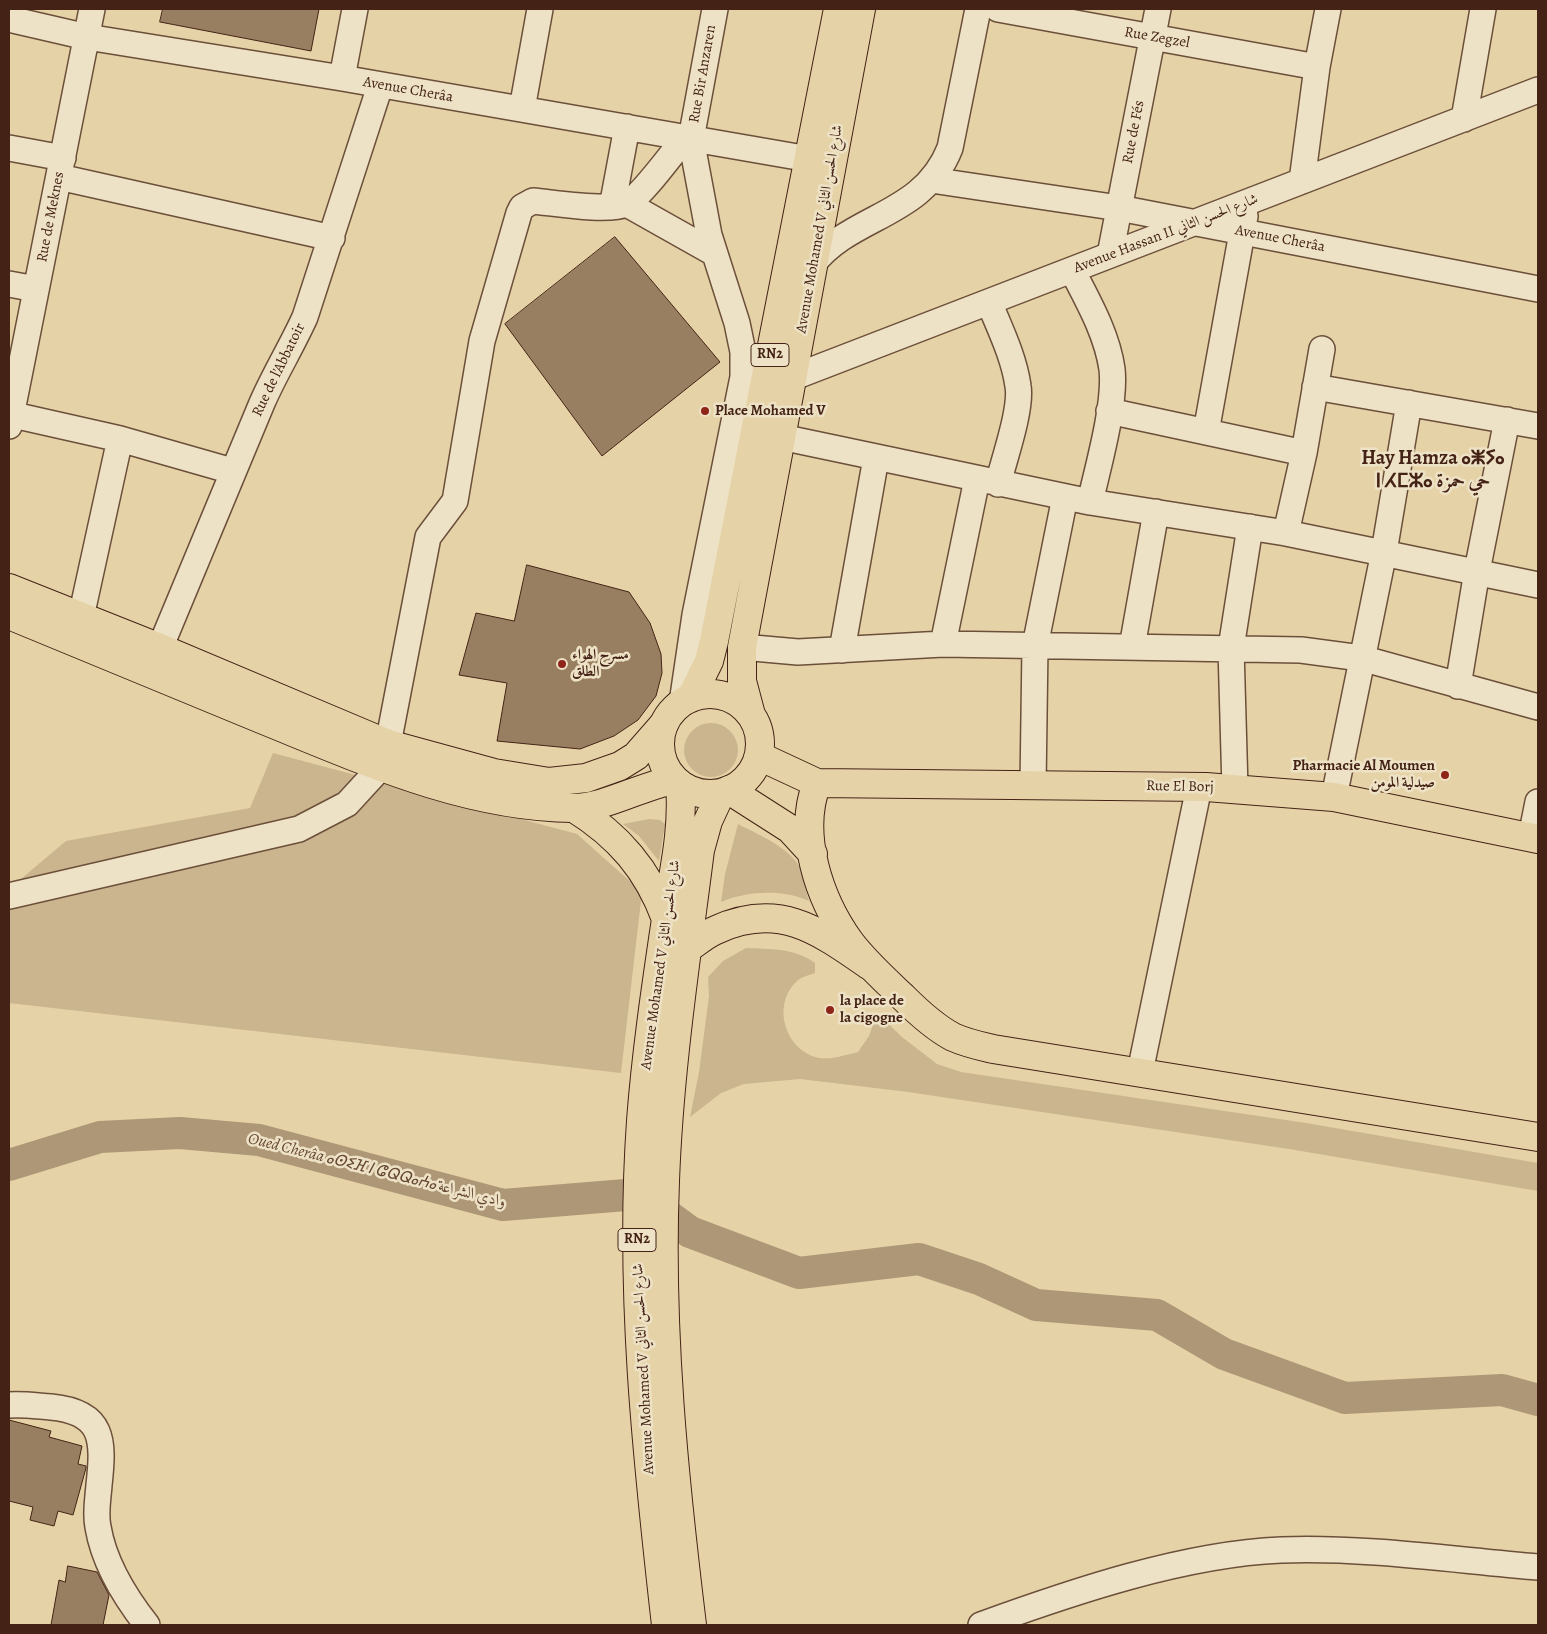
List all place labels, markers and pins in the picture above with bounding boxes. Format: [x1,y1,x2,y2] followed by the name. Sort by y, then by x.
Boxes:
[715,402,826,420] place label: Place Mohamed V
[699,405,711,417] marker: Place Mohamed V
[572,646,629,681] place label: مسرح الهواء الطلق
[556,658,568,670] marker: مسرح الهواء الطلق
[1293,757,1435,792] place label: Pharmacie Al Moumen صيدلية المومن
[1439,769,1451,781] marker: Pharmacie Al Moumen صيدلية المومن
[840,992,904,1027] place label: la place de la cigogne
[824,1004,836,1016] marker: la place de la cigogne

